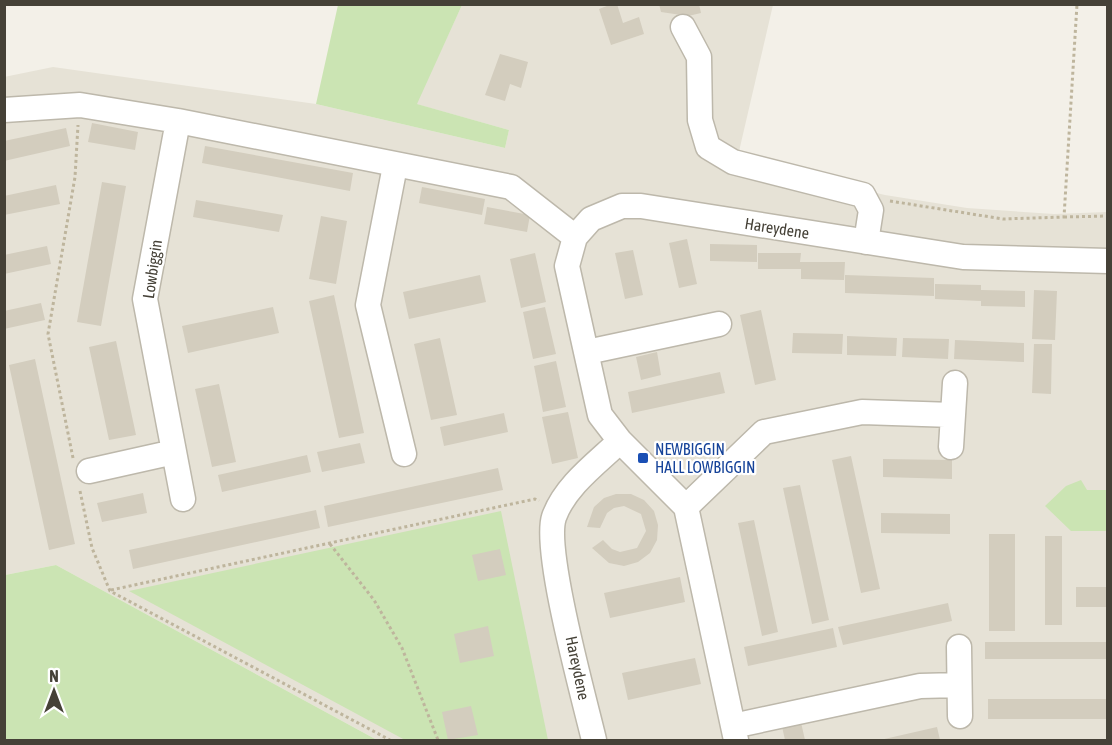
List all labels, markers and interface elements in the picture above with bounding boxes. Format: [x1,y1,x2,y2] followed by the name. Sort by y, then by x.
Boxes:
[743,214,810,243] street label: Hareydene
[139,238,166,300] street label: Lowbiggin
[655,440,756,476] place label: NEWBIGGIN HALL LOWBIGGIN
[636,451,650,465] marker: NEWBIGGIN HALL LOWBIGGIN
[561,634,594,702] street label: Hareydene
[24,661,84,721] north arrow
[49,667,59,685] text: N

